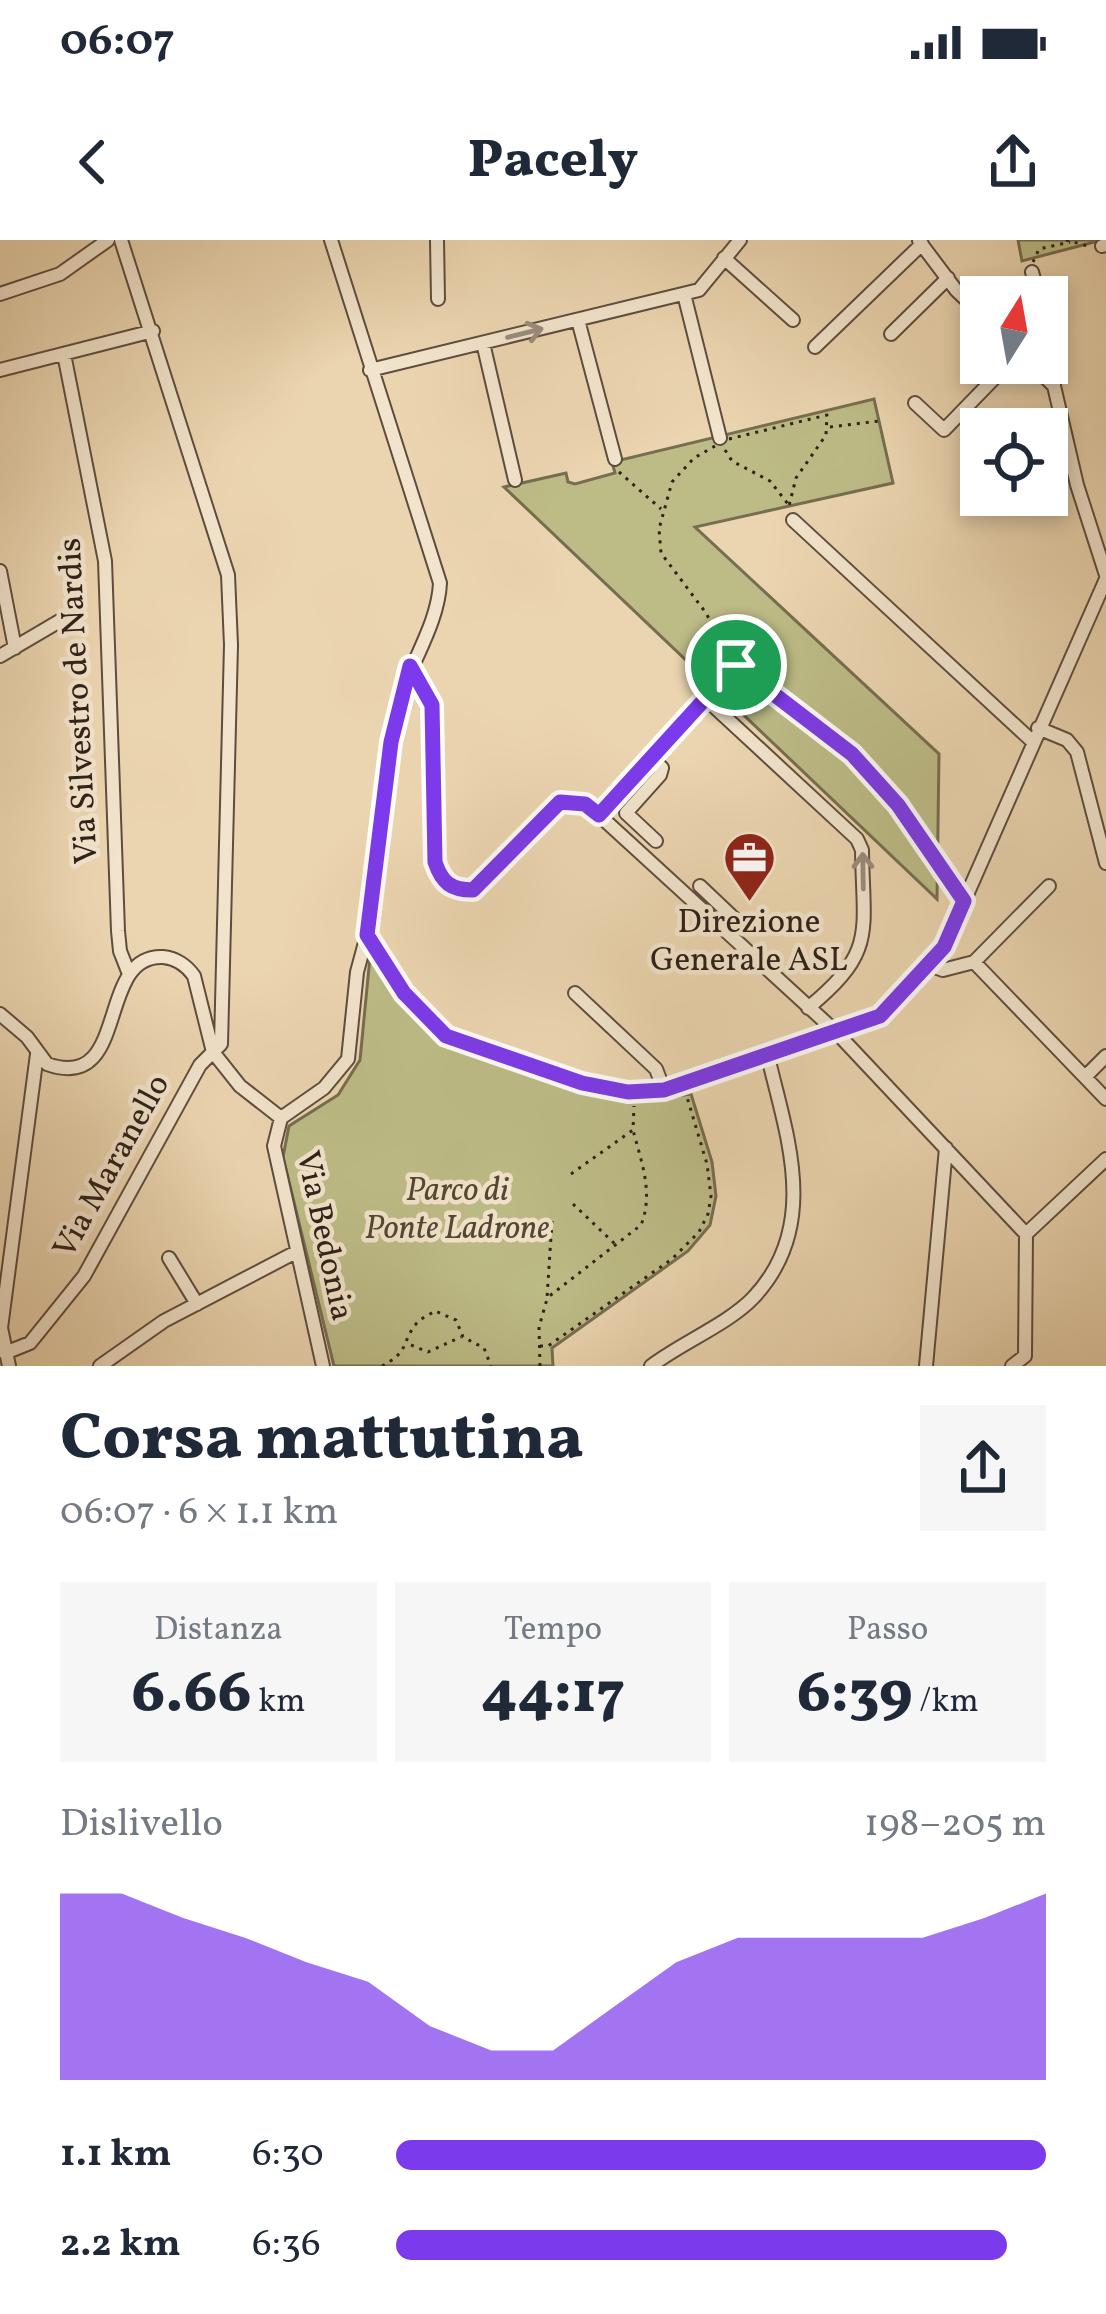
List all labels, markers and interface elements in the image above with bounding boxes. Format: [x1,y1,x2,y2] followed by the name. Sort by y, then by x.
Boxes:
[60,11,175,74] text: 06:07
[468,125,638,200] text: Pacely
[60,129,126,195] icon: back
[980,129,1046,195] icon: share
[960,276,1068,384] north arrow
[960,276,1068,516] map controls
[505,321,543,343] one-way arrow
[960,408,1068,516] button: locate
[48,537,112,865] street label: Via Silvestro de Nardis
[685,614,787,716] pin
[703,632,769,698] icon: arrive
[721,829,777,903] office icon: Direzione Generale ASL
[851,852,874,891] one-way arrow
[650,901,848,985] place label: Direzione Generale ASL
[43,1067,183,1267] street label: Via Maranello
[283,1147,363,1325] street label: Via Bedonia
[365,1169,549,1253] park label: Parco di Ponte Ladrone
[60,1395,584,1487] text: Corsa mattutina
[920,1405,1046,1531] button: share
[60,1486,338,1540] text: 06:07 · 6 × 1.1 km
[154,1608,283,1654] text: Distanza
[504,1608,602,1654] text: Tempo
[847,1608,928,1654] text: Passo
[131,1654,252,1737] text: 6.66
[481,1654,625,1737] text: 44:17
[797,1654,913,1737] text: 6:39
[252,1680,305,1726] text: km
[913,1680,979,1726] text: /km
[60,1798,223,1852] text: Dislivello
[864,1798,1046,1852] text: 198–205 m
[60,2128,172,2182] text: 1.1 km
[252,2128,324,2182] text: 6:30
[60,2218,181,2272] text: 2.2 km
[252,2218,321,2272] text: 6:36

